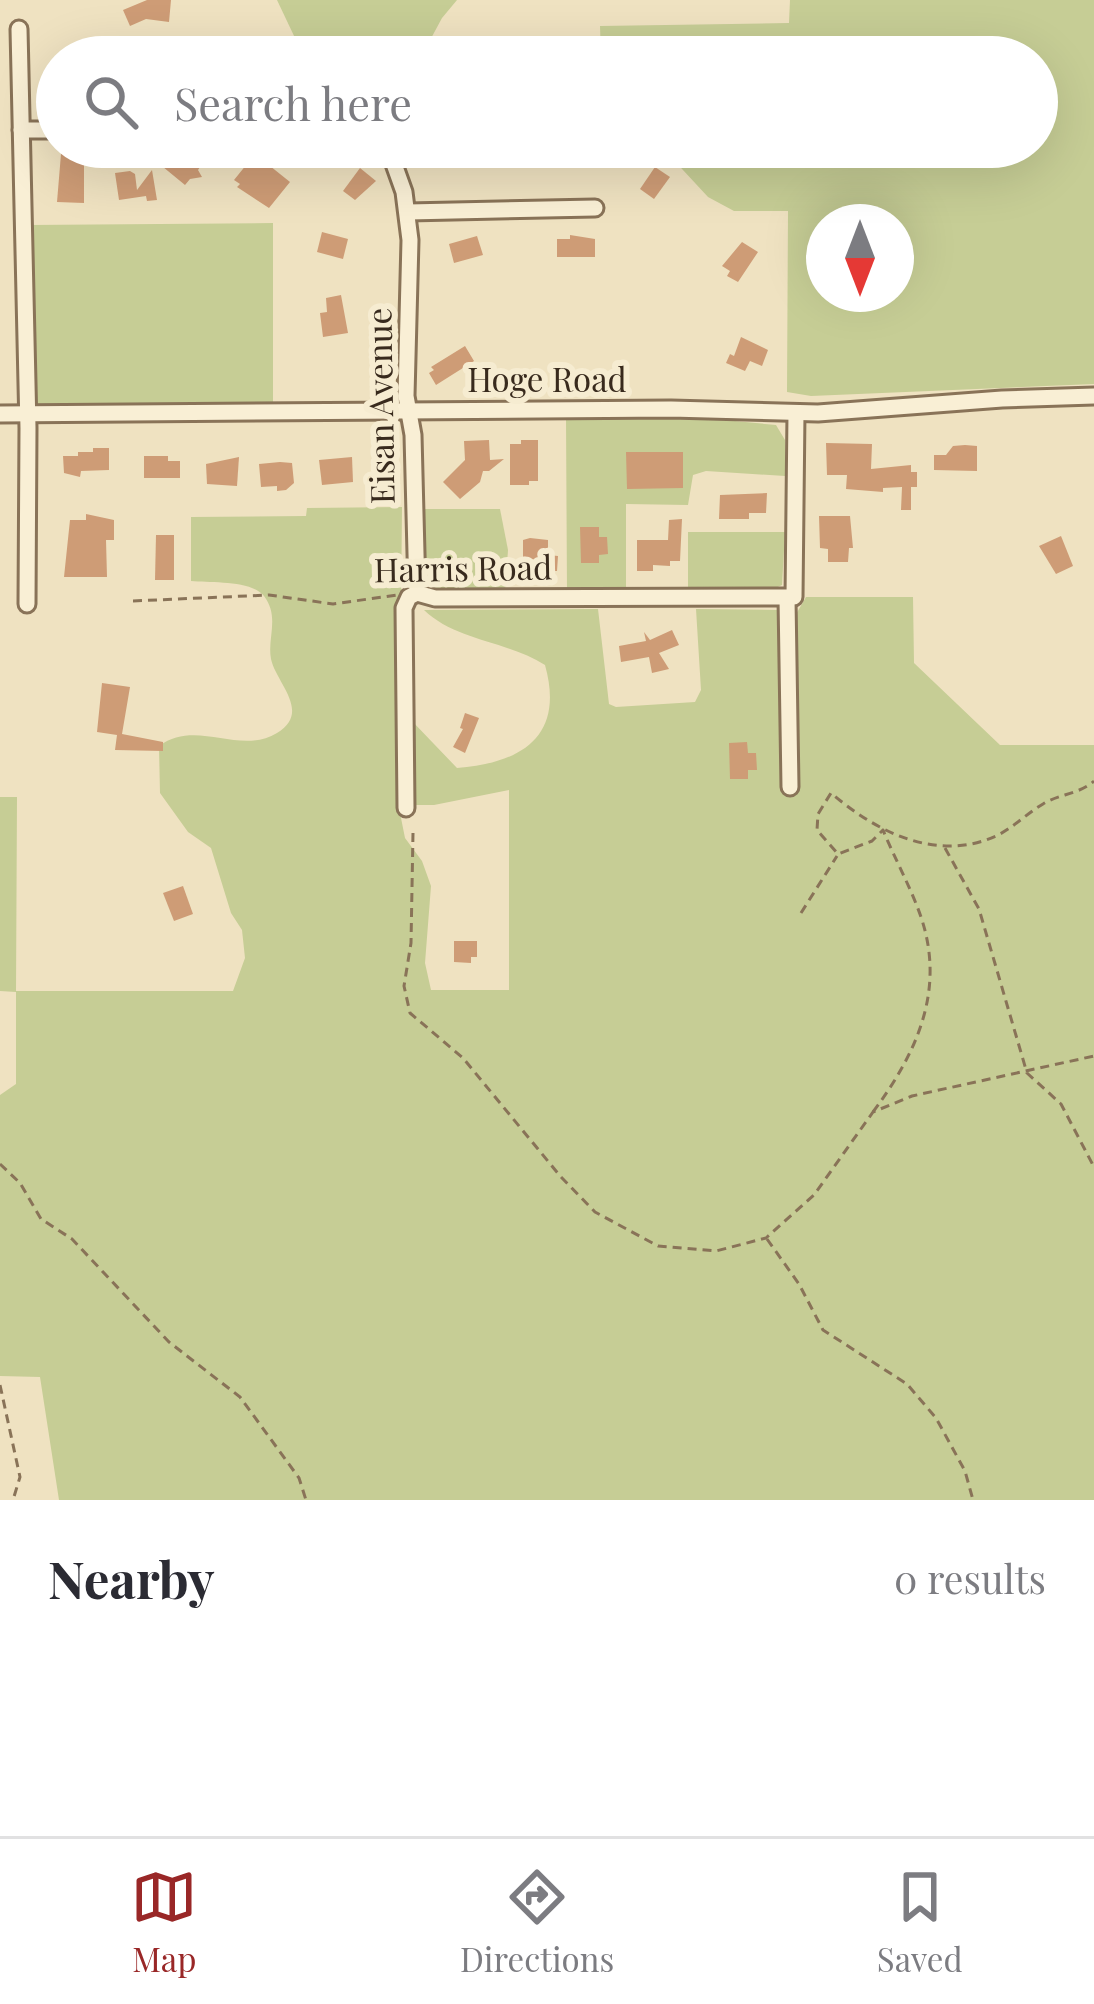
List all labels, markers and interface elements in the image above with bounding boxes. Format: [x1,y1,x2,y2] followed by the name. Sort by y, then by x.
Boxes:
[36,36,1058,168] search box
[78,69,144,135] icon: search
[174,72,412,132] text: Search here
[806,204,914,312] north arrow
[355,307,403,505] street label: Eisan Avenue
[467,356,627,400] street label: Hoge Road
[373,543,553,591] street label: Harris Road
[48,1544,214,1612] text: Nearby
[894,1552,1046,1604] text: 0 results
[131,1864,197,1980] tab: Map
[460,1864,614,1980] tab: Directions
[877,1864,963,1980] tab: Saved

